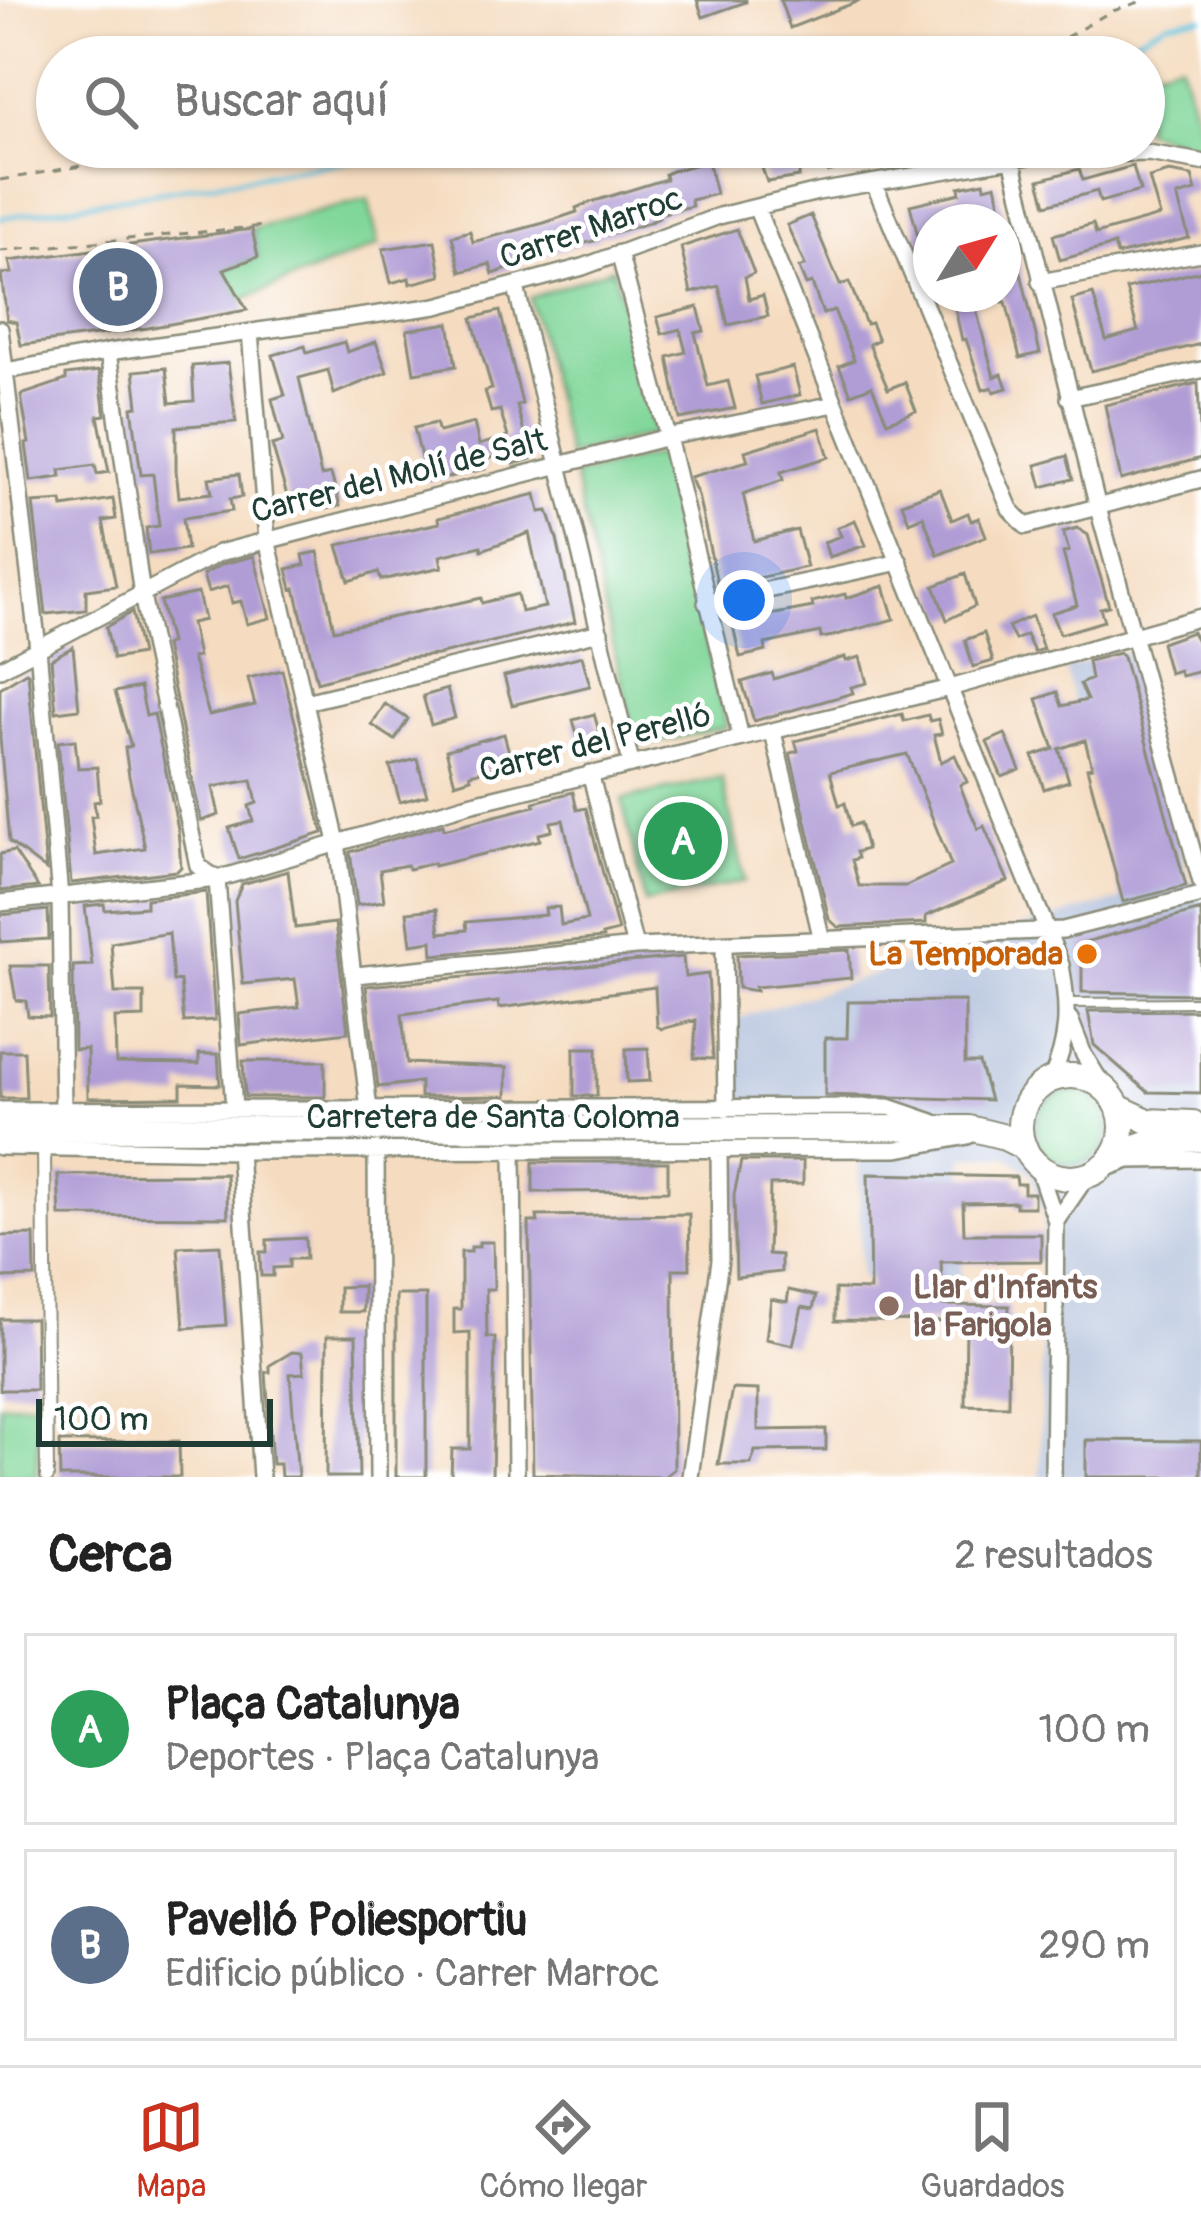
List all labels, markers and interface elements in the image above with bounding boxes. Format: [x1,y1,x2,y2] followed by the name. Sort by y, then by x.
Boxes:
[36,36,1165,168] search box
[78,69,144,135] icon: search
[174,74,389,130] text: Buscar aquí
[494,178,688,278] street label: Carrer Marroc
[913,204,1021,312] north arrow
[79,242,157,332] pin: B
[247,419,552,533] street label: Carrer del Molí de Salt
[714,570,774,630] your location
[475,694,715,792] street label: Carrer del Perelló
[644,796,722,886] pin: A
[868,934,1063,975] place label: La Temporada
[1074,941,1100,967] marker: La Temporada
[306,1097,680,1138] street label: Carretera de Santa Coloma
[913,1267,1098,1346] place label: Llar d'Infants la Farigola
[876,1293,902,1319] marker: Llar d'Infants la Farigola
[36,1393,273,1446] scale bar
[54,1399,148,1440] text: 100 m
[48,1523,172,1587] text: Cerca
[954,1531,1153,1580] text: 2 resultados
[165,1677,460,1733] text: Plaça Catalunya
[77,1705,103,1754] text: A
[1038,1705,1150,1754] text: 100 m
[165,1733,599,1782] text: Deportes · Plaça Catalunya
[165,1893,527,1949] text: Pavelló Poliesportiu
[79,1921,101,1970] text: B
[1038,1921,1150,1970] text: 290 m
[165,1949,659,1998] text: Edificio público · Carrer Marroc
[136,2094,206,2207] tab: Mapa
[479,2094,647,2207] tab: Cómo llegar
[920,2094,1065,2207] tab: Guardados

